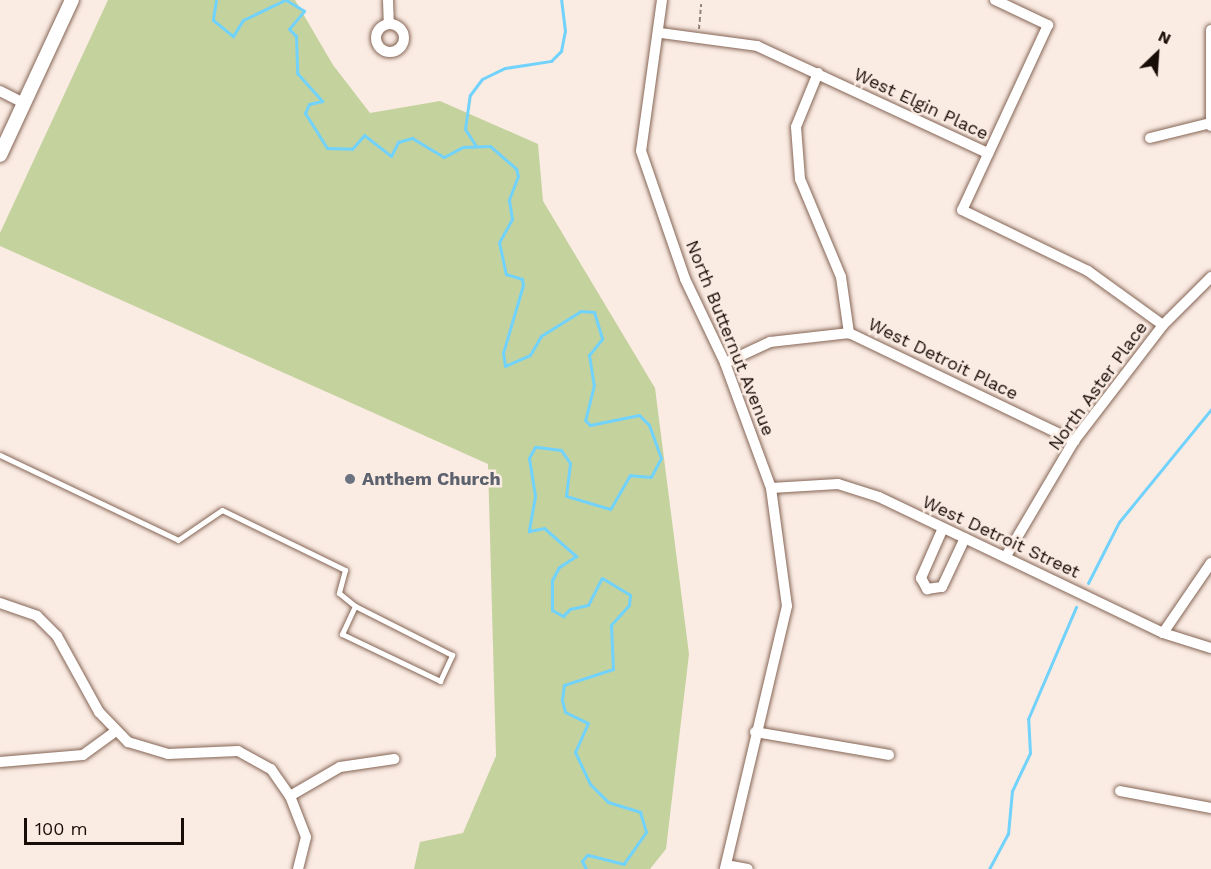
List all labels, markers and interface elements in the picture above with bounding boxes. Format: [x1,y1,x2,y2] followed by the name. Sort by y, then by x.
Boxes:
[1127,24,1187,84] north arrow
[1155,26,1174,48] text: N
[850,63,992,145] street label: West Elgin Place
[681,237,779,439] street label: North Butternut Avenue
[864,313,1022,405] street label: West Detroit Place
[1044,317,1152,455] street label: North Aster Place
[362,468,501,490] place label: Anthem Church
[343,472,357,486] marker: Anthem Church
[919,491,1083,583] street label: West Detroit Street
[27,806,188,844] scale bar
[35,818,88,839] text: 100 m

